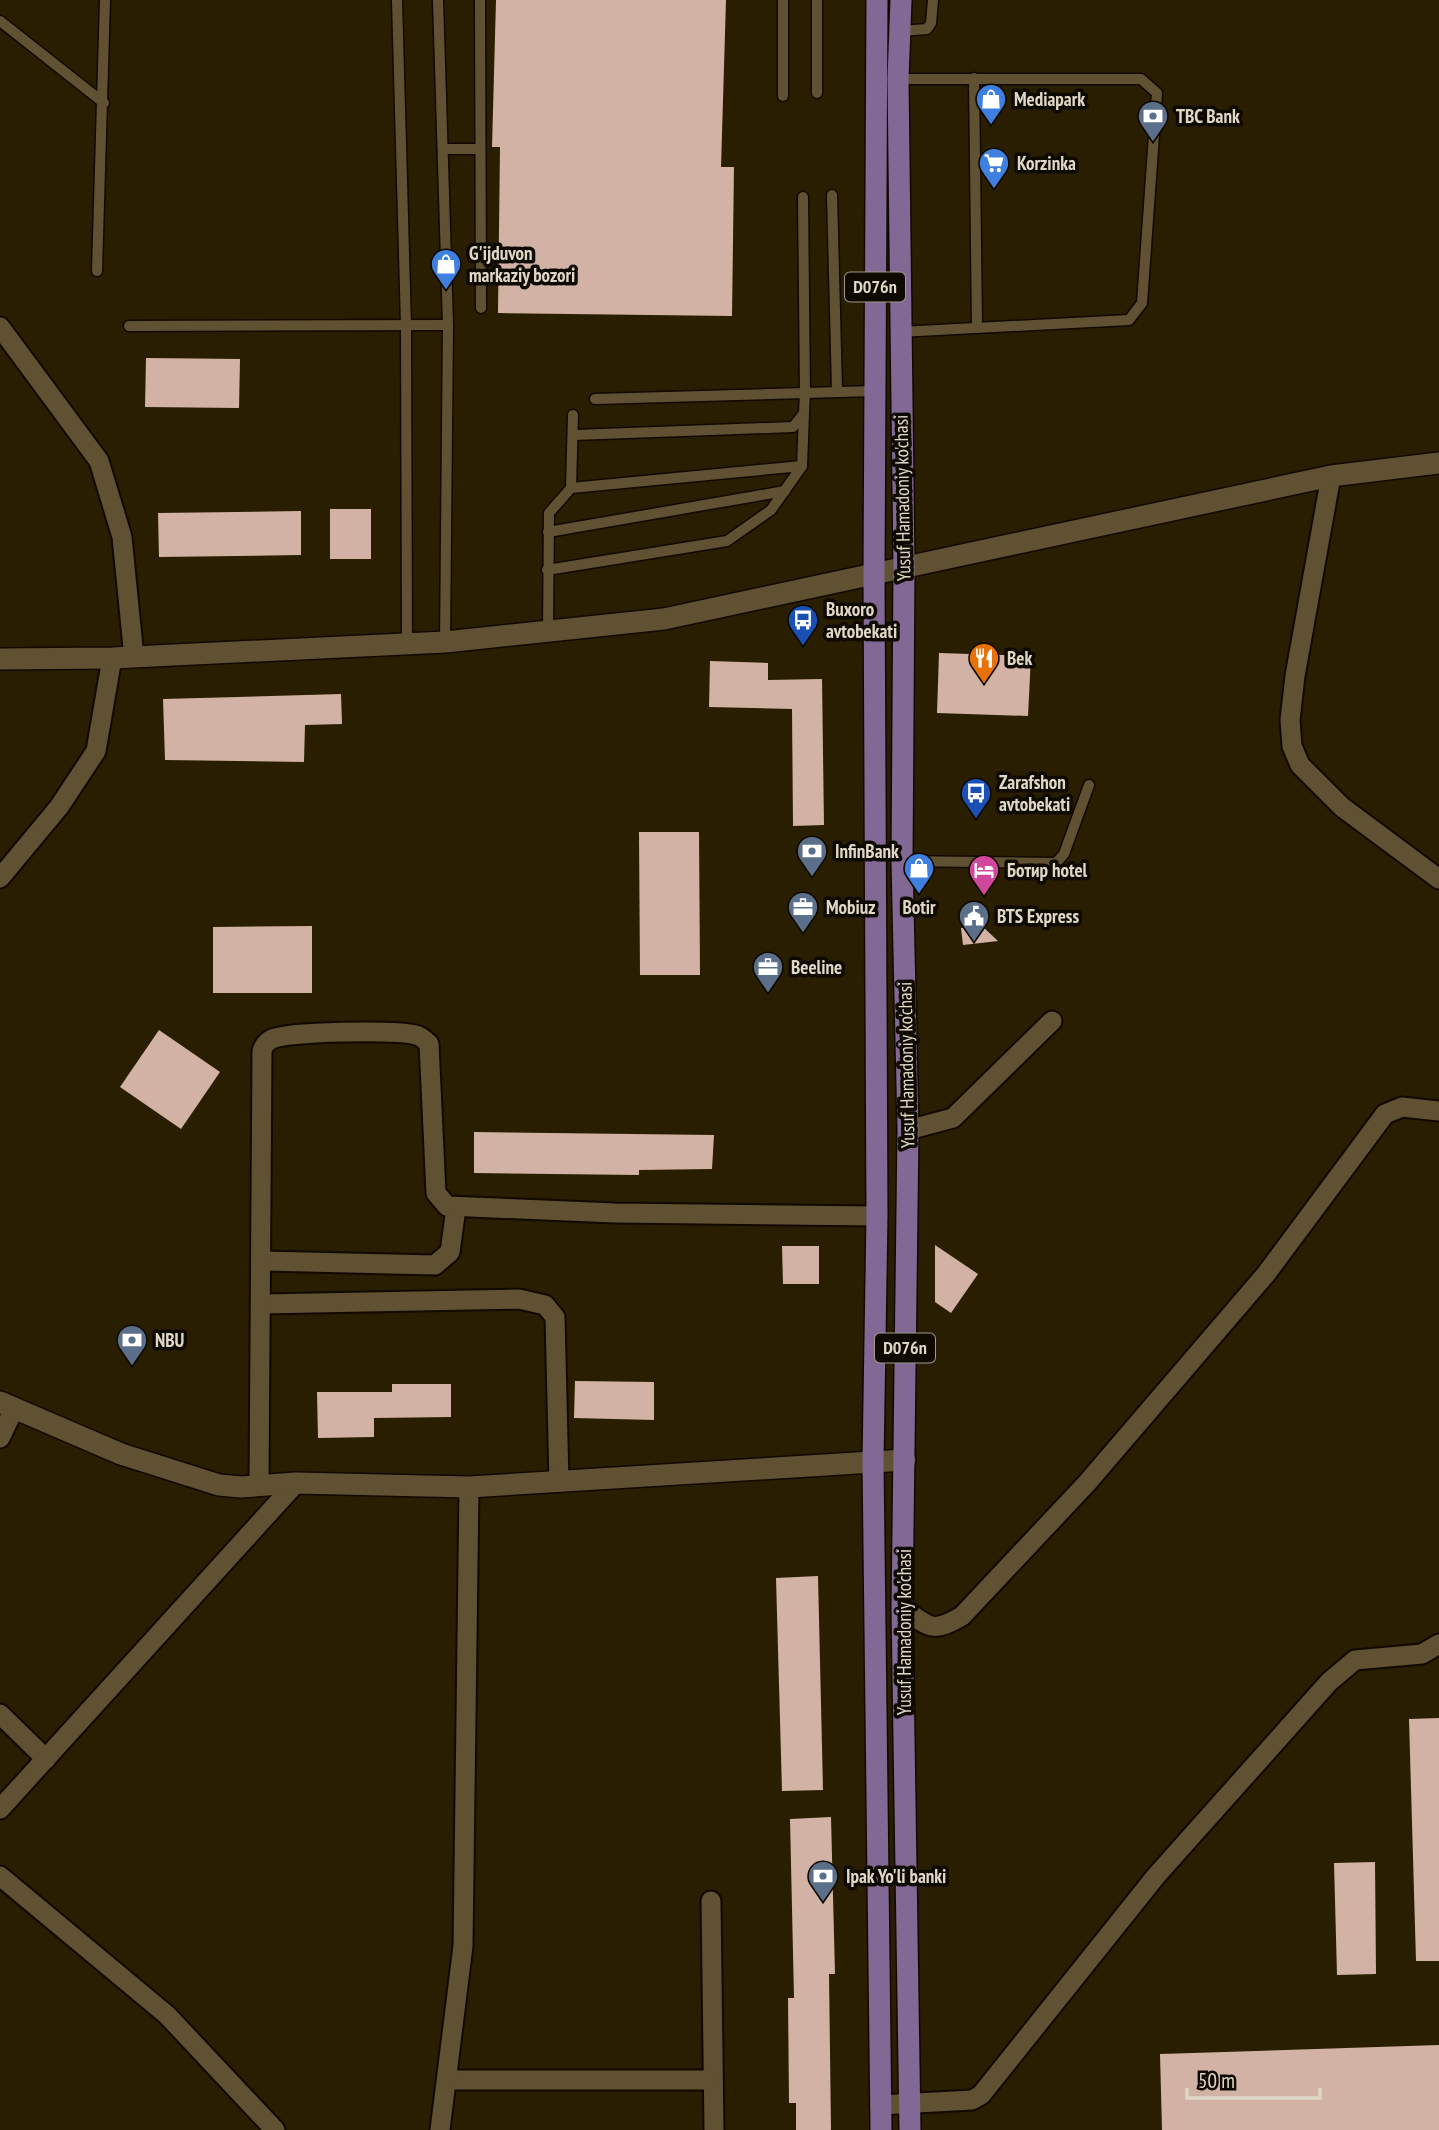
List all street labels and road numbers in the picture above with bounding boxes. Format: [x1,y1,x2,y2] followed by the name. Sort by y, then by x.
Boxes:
[845,272,905,302] road number: D076n
[889,415,915,581] street label: Yusuf Hamadoniy ko'chasi
[893,982,919,1148] street label: Yusuf Hamadoniy ko'chasi
[875,1334,935,1363] road number: D076n
[892,1549,916,1715] street label: Yusuf Hamadoniy ko'chasi

